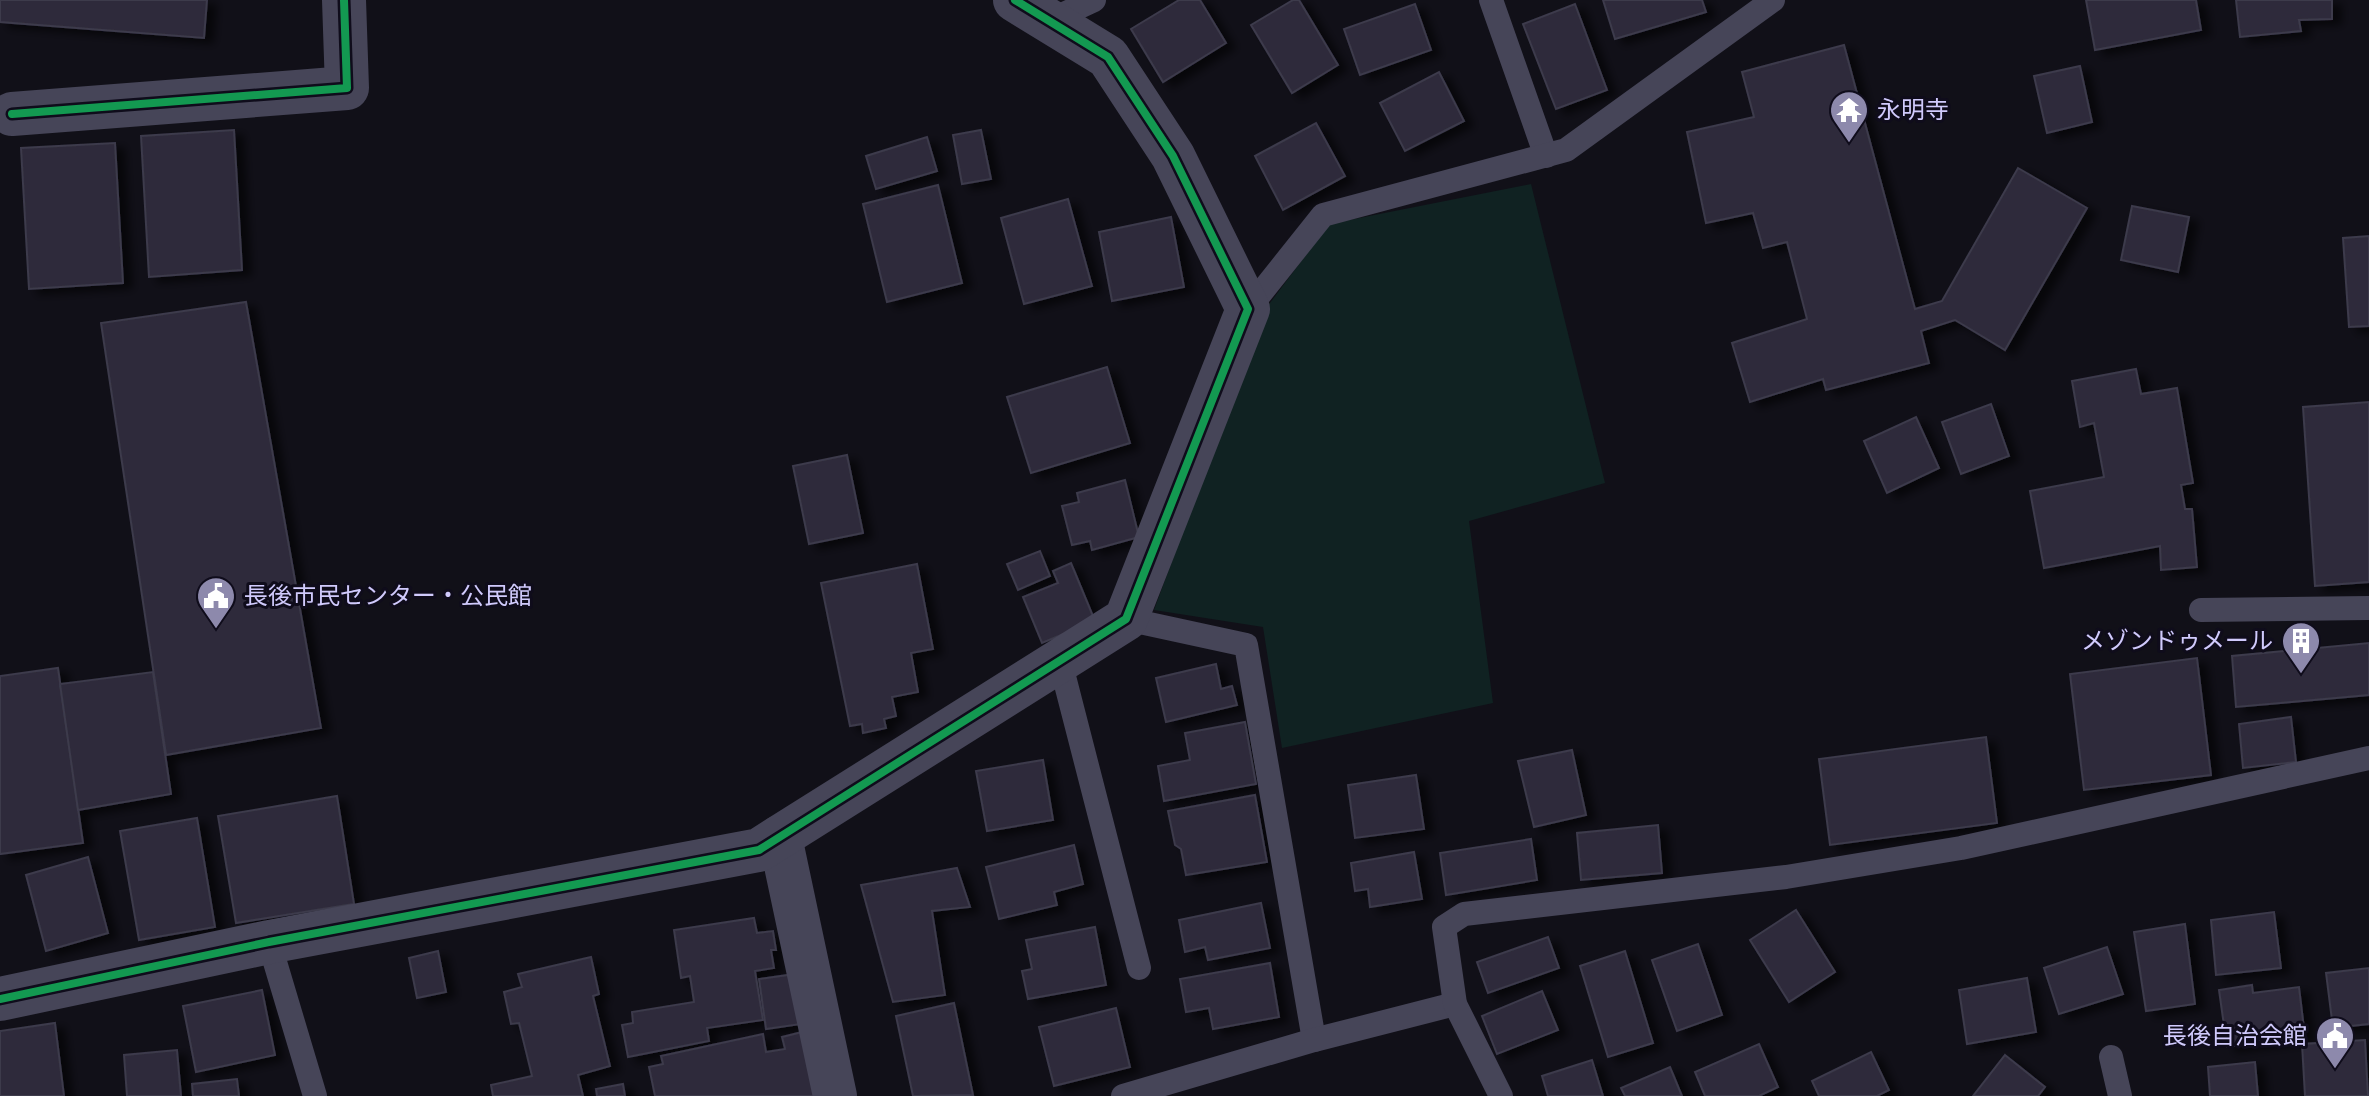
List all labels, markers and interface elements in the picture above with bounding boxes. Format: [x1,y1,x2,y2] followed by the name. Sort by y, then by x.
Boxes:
[1828,89,1870,144] temple icon: 永明寺
[1877,94,1949,124] place label: 永明寺
[195,575,237,630] public building icon: 長後市民センター・公民館
[244,580,532,610] place label: 長後市民センター・公民館
[2280,620,2322,675] building icon: メゾンドゥメール
[2081,625,2273,655] place label: メゾンドゥメール
[2314,1015,2356,1070] public building icon: 長後自治会館
[2163,1020,2307,1050] place label: 長後自治会館

